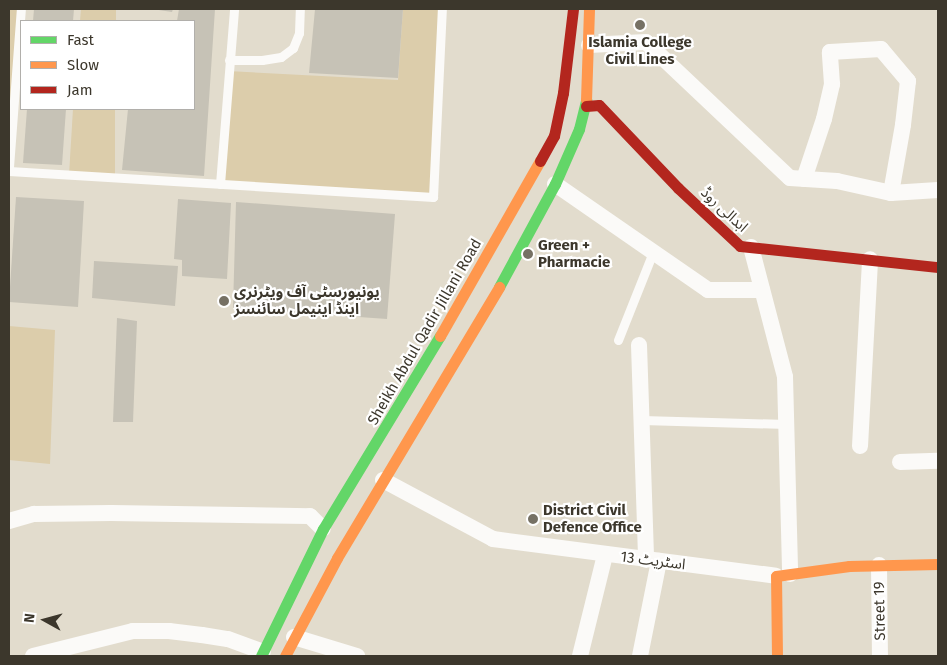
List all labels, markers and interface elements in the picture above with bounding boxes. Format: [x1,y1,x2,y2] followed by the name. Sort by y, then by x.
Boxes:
[634,19,646,31] marker: Islamia College Civil Lines
[20,20,195,110] legend
[67,31,94,49] text: Fast
[588,33,692,68] place label: Islamia College Civil Lines
[67,56,99,74] text: Slow
[67,81,93,99] text: Jam
[697,184,751,236] street label: ابدالی روڈ
[364,236,486,428] street label: Sheikh Abdul Qadir Jillani Road
[538,236,610,271] place label: Green + Pharmacie
[522,248,534,260] marker: Green + Pharmacie
[234,283,380,318] place label: یونیورسٹی آف ویٹرنری اینڈ اینیمل سائنسز
[218,295,230,307] marker: یونیورسٹی آف ویٹرنری اینڈ اینیمل سائنسز
[543,501,642,536] place label: District Civil Defence Office
[527,513,539,525] marker: District Civil Defence Office
[620,548,686,574] street label: اسٹریٹ 13
[870,581,890,641] street label: Street 19
[20,595,70,645] north arrow
[21,612,39,624] text: N

